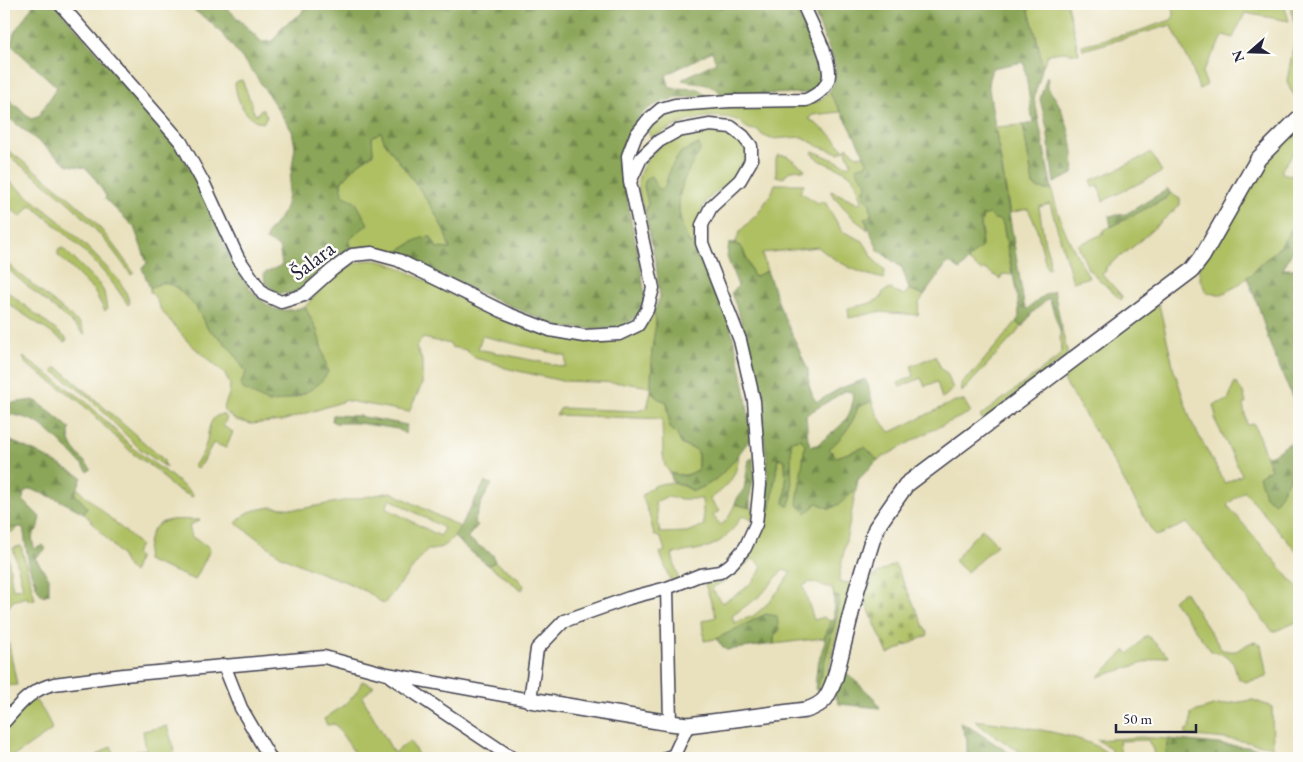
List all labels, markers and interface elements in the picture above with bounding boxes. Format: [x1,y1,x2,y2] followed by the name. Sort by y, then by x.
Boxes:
[1226,28,1276,78] north arrow
[1227,47,1248,65] text: N
[284,234,341,287] street label: Šalara
[1116,702,1196,734] scale bar
[1123,709,1152,728] text: 50 m

